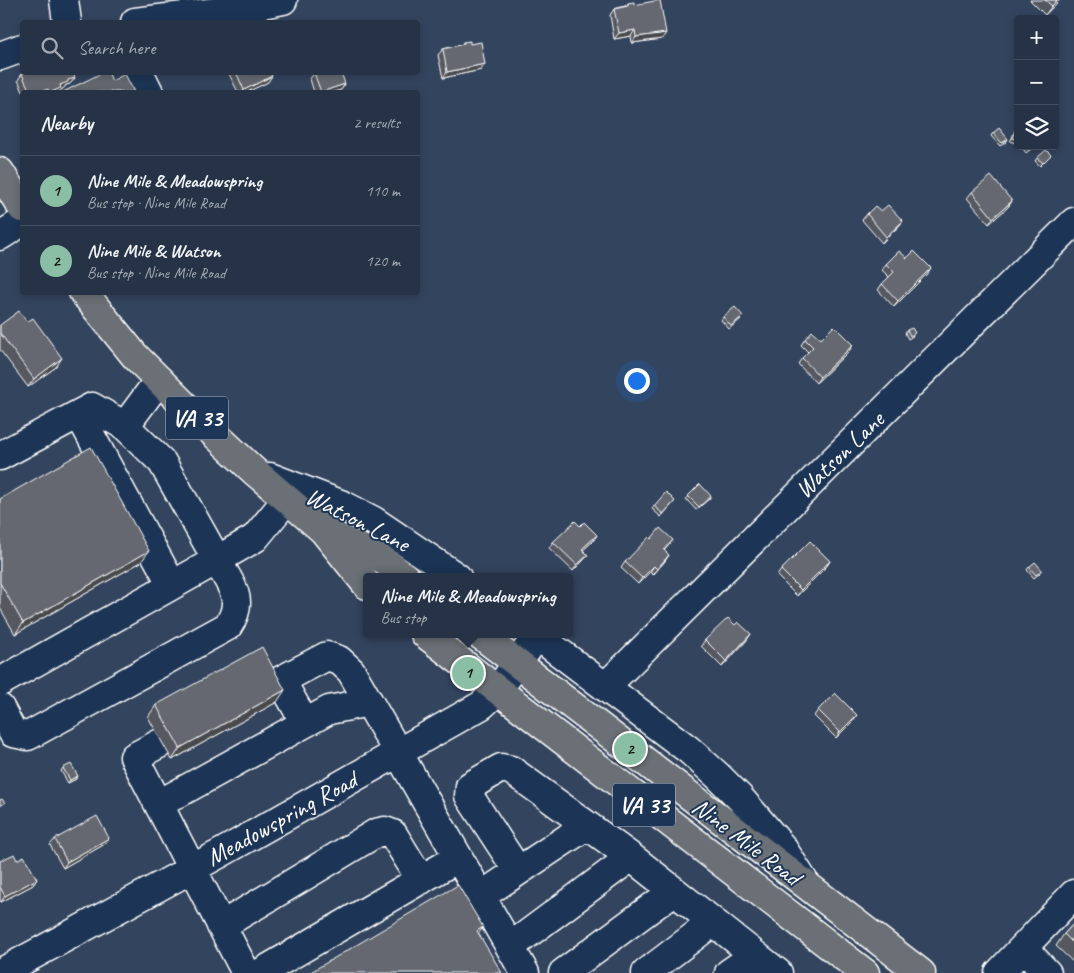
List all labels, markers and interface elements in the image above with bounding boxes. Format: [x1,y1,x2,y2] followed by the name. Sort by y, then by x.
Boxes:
[1014,15,1059,150] map controls
[1014,15,1059,60] button: +
[20,20,420,75] search box
[38,34,66,62] icon: search
[78,36,155,60] text: Search here
[1014,60,1059,105] button: −
[1014,105,1059,150] button: layers
[40,110,93,136] text: Nearby
[353,113,400,133] text: 2 results
[87,169,262,193] text: Nine Mile & Meadowspring
[52,181,60,201] text: 1
[366,181,400,201] text: 110 m
[87,193,226,213] text: Bus stop · Nine Mile Road
[87,239,220,263] text: Nine Mile & Watson
[52,251,60,271] text: 2
[366,251,400,271] text: 120 m
[87,263,226,283] text: Bus stop · Nine Mile Road
[624,368,650,394] your location
[166,396,228,439] road number: VA 33
[788,403,892,505] street label: Watson Lane
[300,480,416,560] street label: Watson Lane
[363,573,573,638] popup
[380,584,556,608] text: Nine Mile & Meadowspring
[380,608,426,628] text: Bus stop
[452,654,484,692] pin: 1
[614,730,646,768] pin: 2
[200,762,366,874] street label: Meadowspring Road
[613,784,675,826] road number: VA 33
[686,791,810,895] street label: Nine Mile Road

